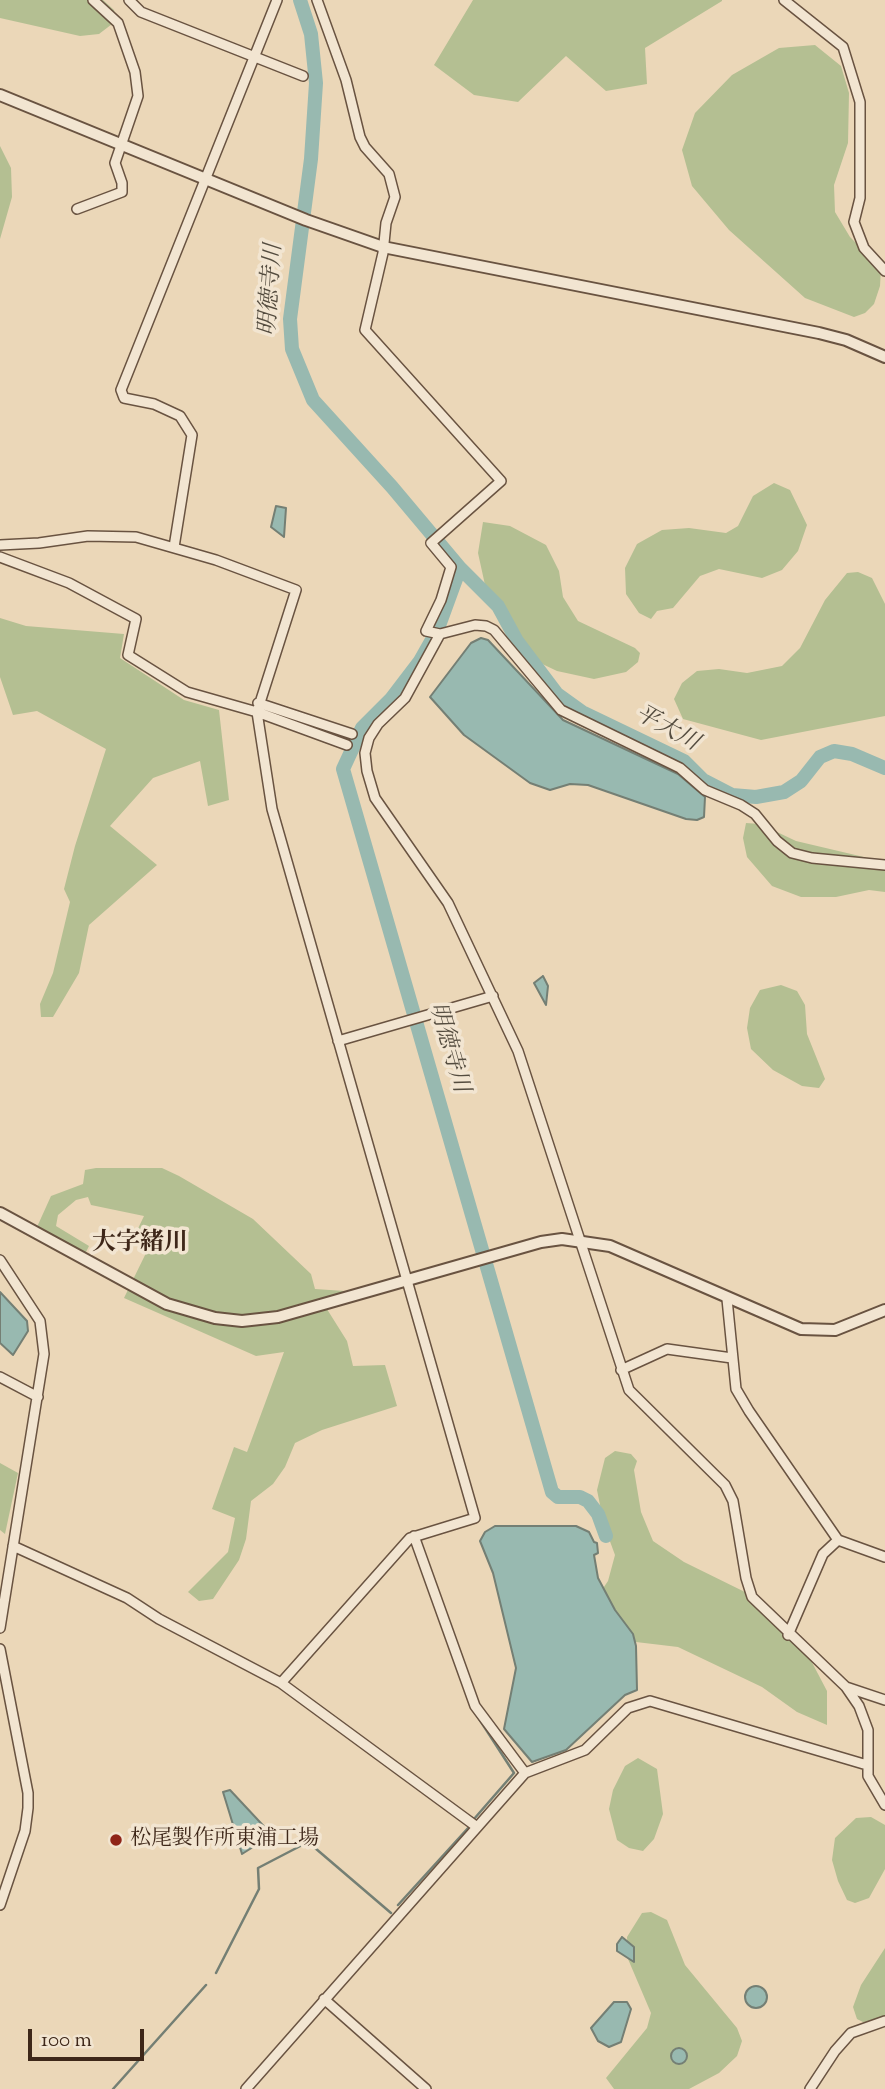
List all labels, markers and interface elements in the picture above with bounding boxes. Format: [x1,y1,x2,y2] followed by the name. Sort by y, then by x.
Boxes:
[256,243,290,337] water label: 明徳寺川
[629,701,703,759] water label: 平大川
[421,1000,473,1096] water label: 明徳寺川
[92,1231,188,1259] district label: 大字緒川
[130,1827,319,1853] place label: 松尾製作所東浦工場
[108,1832,124,1848] marker: 松尾製作所東浦工場
[32,2016,147,2060] scale bar
[41,2026,92,2056] text: 100 m

